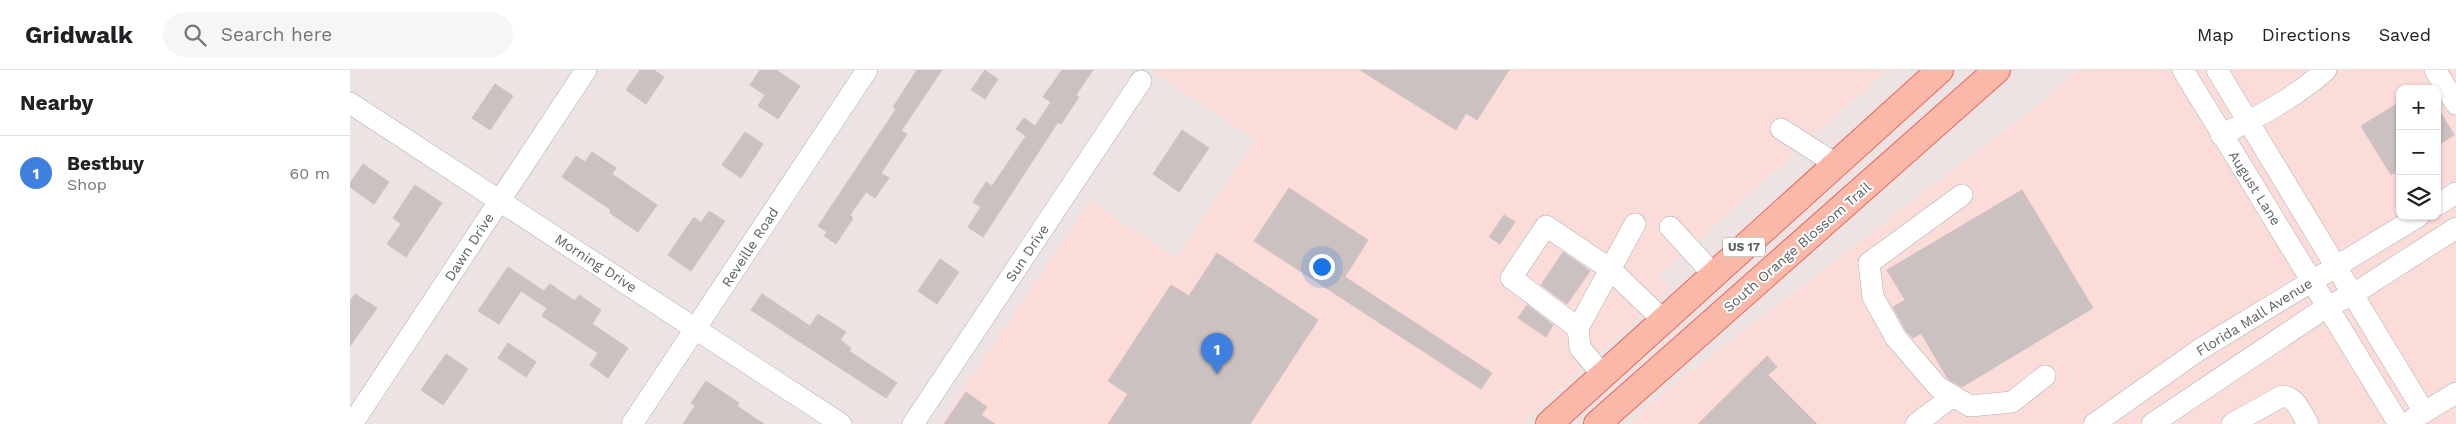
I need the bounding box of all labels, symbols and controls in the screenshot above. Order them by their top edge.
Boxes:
search box [163,12,513,57]
text: Gridwalk [25,21,133,49]
icon: search [181,21,209,49]
text: Search here [221,23,332,46]
text: Map [2197,24,2234,45]
text: Directions [2262,24,2351,45]
text: Saved [2379,24,2431,45]
map controls [2396,85,2441,220]
button: + [2396,85,2441,130]
text: Nearby [20,90,93,115]
button: − [2396,130,2441,175]
street label: August Lane [2226,148,2284,228]
text: Bestbuy [67,152,144,175]
text: 1 [33,164,39,183]
text: 60 m [290,164,330,183]
text: Shop [67,175,107,194]
button: layers [2396,175,2441,220]
street label: South Orange Blossom Trail [1720,178,1874,315]
street label: Reveille Road [718,204,782,290]
street label: Dawn Drive [441,210,497,284]
street label: Sun Drive [1002,221,1052,285]
street label: Morning Drive [552,231,640,295]
road number: US 17 [1723,238,1765,256]
your location [1309,254,1335,280]
street label: Florida Mall Avenue [2193,275,2315,359]
pin: 1 [1201,333,1233,374]

